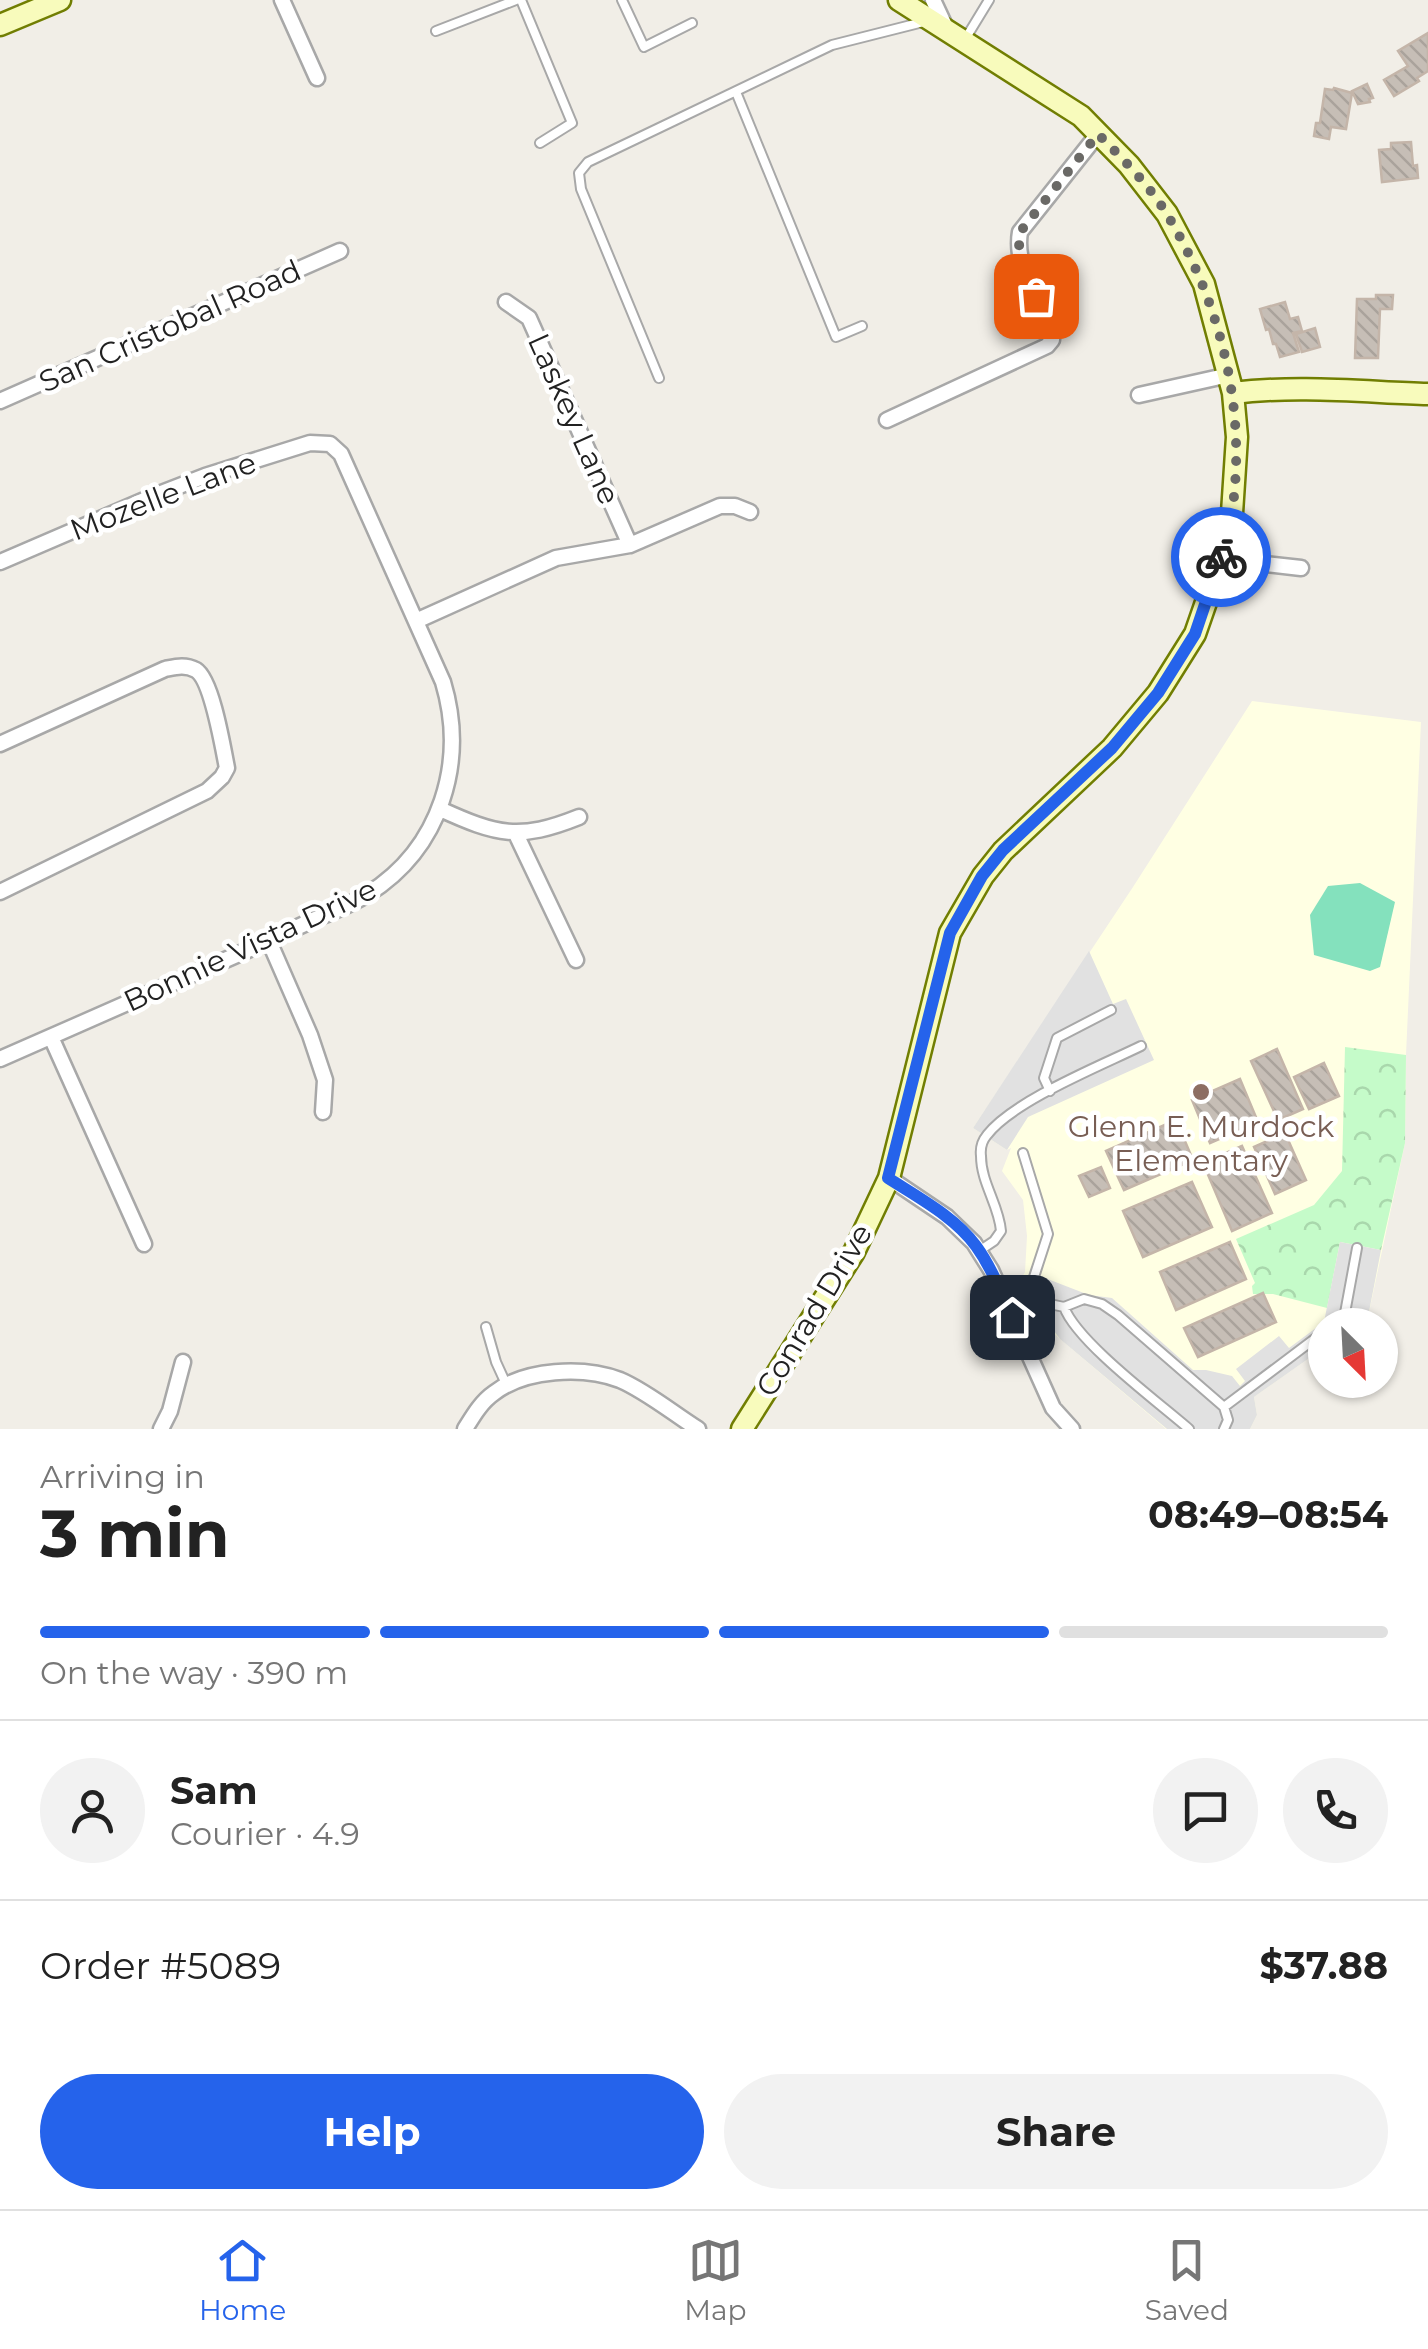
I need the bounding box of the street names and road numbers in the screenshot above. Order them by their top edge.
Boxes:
street label: San Cristobal Road [33,252,307,400]
street label: Laskey Lane [520,328,628,510]
street label: Mozelle Lane [65,444,261,548]
street label: Bonnie Vista Drive [118,870,382,1020]
street label: Conrad Drive [748,1217,880,1403]

